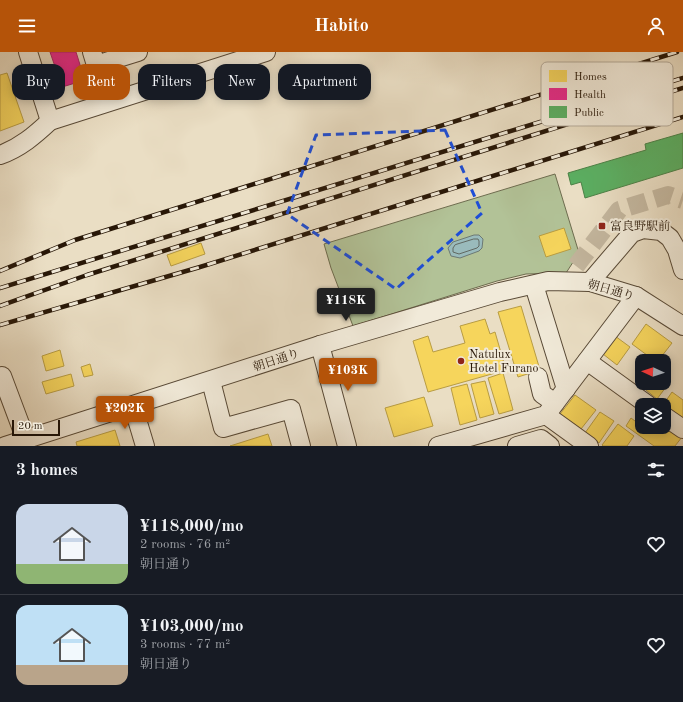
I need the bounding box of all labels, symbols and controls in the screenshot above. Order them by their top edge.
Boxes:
icon: menu [16,15,38,37]
icon: person [645,15,667,37]
text: Habito [314,17,369,35]
legend [541,62,673,126]
chip: Buy [12,64,65,100]
chip: Rent [73,64,130,100]
chip: Filters [138,64,206,100]
chip: New [214,64,270,100]
chip: Apartment [278,64,371,100]
text: Homes [574,72,607,83]
text: Health [574,90,606,101]
text: Public [574,108,604,119]
place label: 富良野駅前 [610,219,670,233]
marker: 富良野駅前 [597,221,607,231]
street label: 朝日通り [586,277,636,303]
pin: ¥118K [318,288,374,322]
text: ¥118K [326,294,366,307]
street label: 朝日通り [251,346,301,374]
place label: Natulux Hotel Furano [469,349,539,375]
north arrow [635,354,671,390]
map controls [635,354,671,434]
marker: Natulux Hotel Furano [456,356,466,366]
pin: ¥103K [320,358,376,392]
text: ¥103K [328,364,368,377]
pin: ¥202K [97,396,153,430]
button: layers [635,398,671,434]
text: ¥202K [105,402,145,415]
scale bar [12,418,60,437]
text: 20 m [18,421,43,432]
icon: filters [645,459,667,481]
text: 3 homes [16,462,78,479]
text: ¥118,000/mo [140,518,244,535]
icon: home [48,520,96,568]
icon: heart [645,533,667,555]
text: 2 rooms · 76 m² [140,538,230,551]
text: 朝日通り [140,558,192,571]
text: ¥103,000/mo [140,618,244,635]
icon: home [48,621,96,669]
icon: heart [645,634,667,656]
text: 3 rooms · 77 m² [140,638,230,651]
text: 朝日通り [140,658,192,671]

